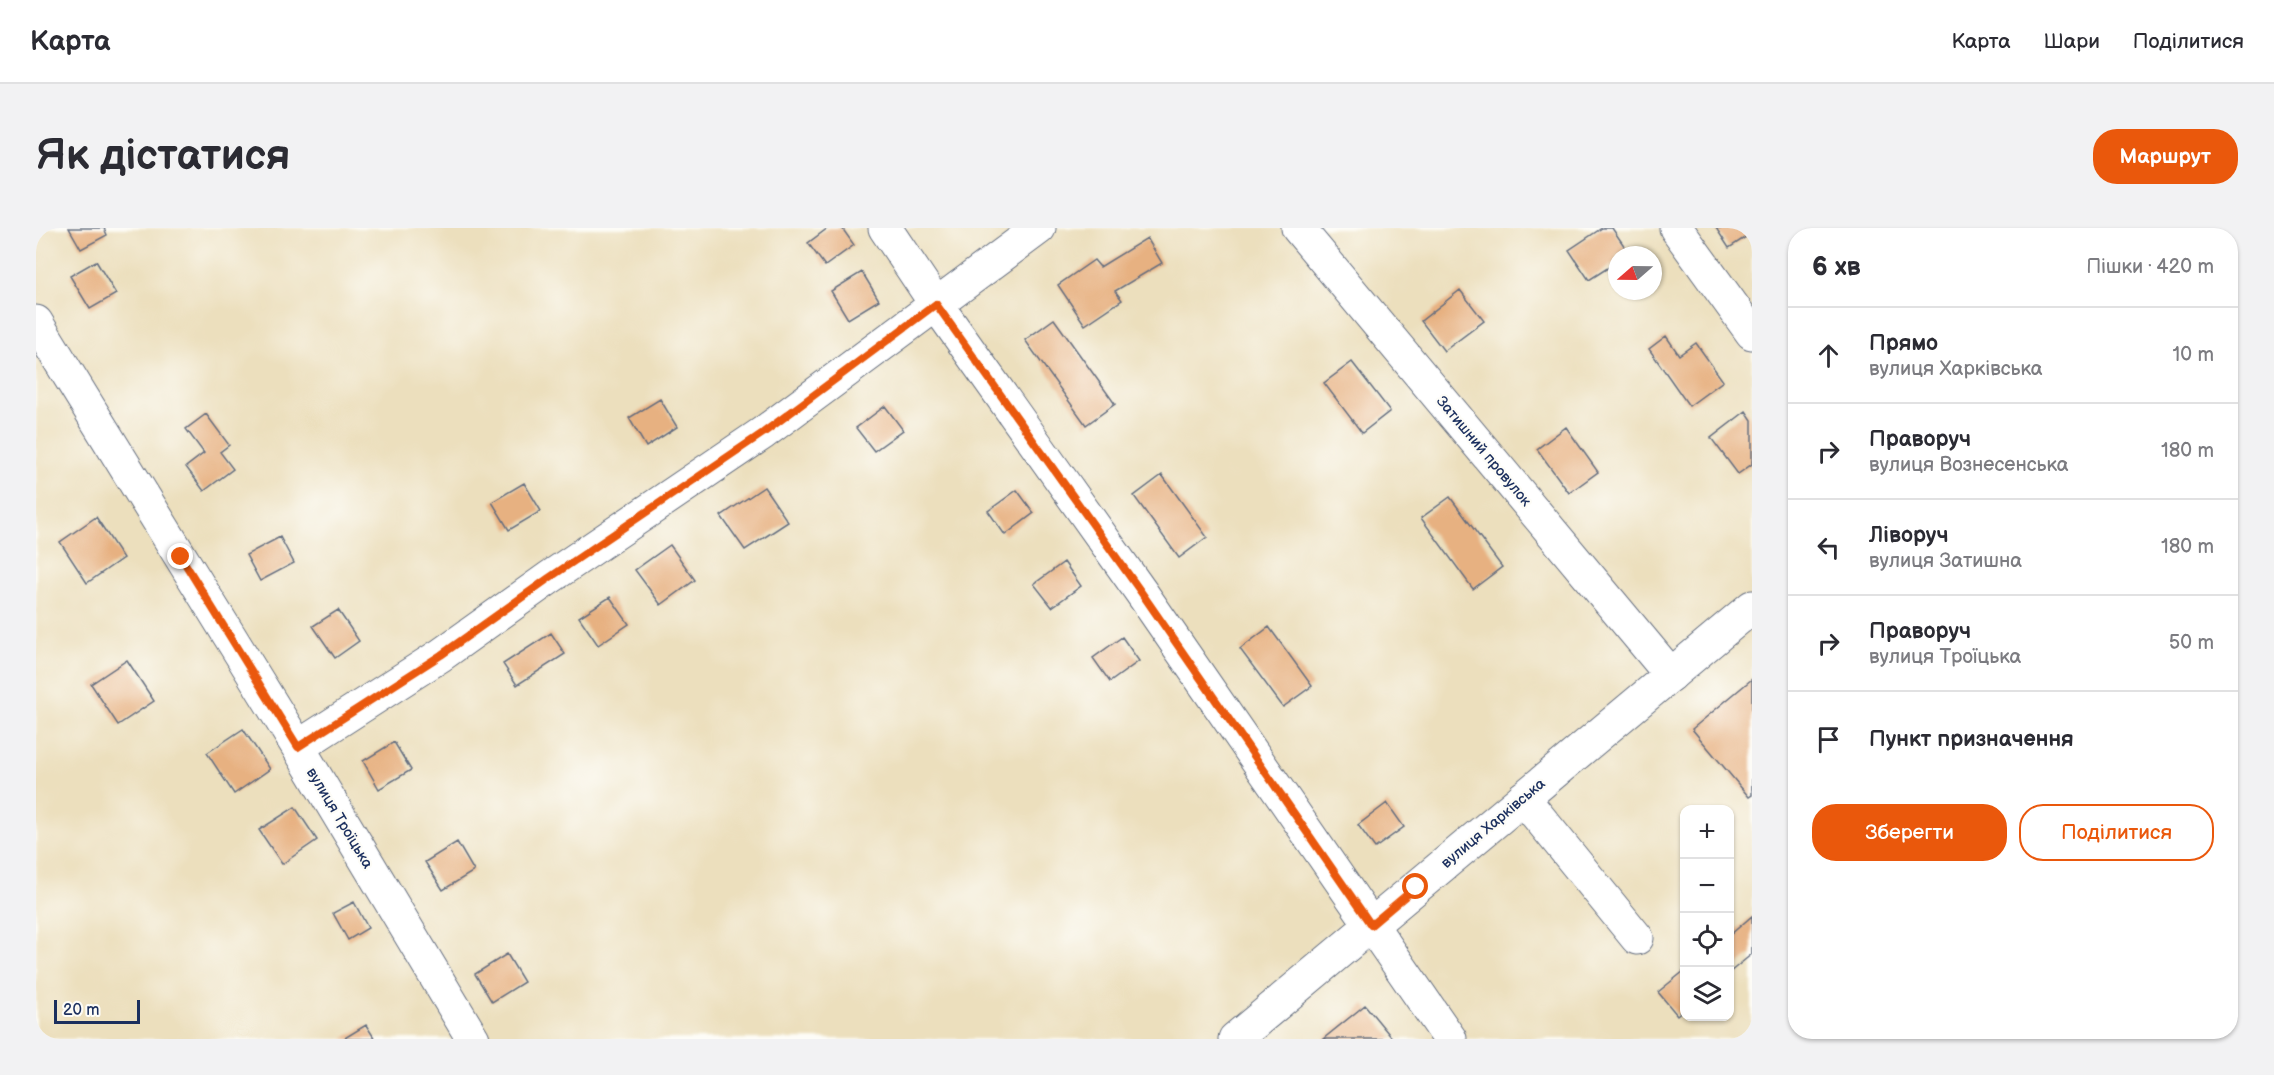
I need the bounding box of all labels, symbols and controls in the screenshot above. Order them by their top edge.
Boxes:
text: Карта [30,25,110,58]
text: Карта [1951,29,2011,54]
text: Шари [2044,29,2100,54]
text: Поділитися [2133,29,2244,54]
button: Маршрут [2093,129,2238,184]
text: Як дістатися [36,131,290,182]
north arrow [1608,246,1662,300]
text: 6 хв [1812,252,1861,283]
text: Пішки · 420 m [2086,255,2214,279]
text: Прямо [1869,330,1938,357]
icon: ahead [1812,339,1845,372]
text: 10 m [2173,343,2214,367]
text: вулиця Харківська [1869,357,2043,381]
street label: Затишний провулок [1432,392,1535,510]
text: Праворуч [1869,426,1971,453]
icon: right [1812,435,1845,468]
text: 180 m [2161,439,2214,463]
text: вулиця Вознесенська [1869,453,2069,477]
text: Ліворуч [1869,522,1949,549]
icon: left [1812,531,1845,564]
text: 180 m [2161,535,2214,559]
route end [167,543,193,569]
text: вулиця Затишна [1869,549,2022,573]
text: Праворуч [1869,618,1971,645]
icon: right [1812,627,1845,660]
text: 50 m [2169,631,2214,655]
text: вулиця Троїцька [1869,645,2021,669]
icon: arrive [1812,723,1845,756]
text: Пункт призначення [1869,726,2074,753]
street label: вулиця Троїцька [302,764,377,872]
street label: вулиця Харківська [1437,774,1549,872]
button: Зберегти [1812,804,2007,861]
button: Поділитися [2019,804,2214,861]
map controls [1680,805,1734,1021]
button: + [1680,805,1734,859]
button: − [1680,859,1734,913]
route start [1402,873,1428,899]
button: locate [1680,913,1734,967]
button: layers [1680,967,1734,1021]
scale bar [54,997,140,1024]
text: 20 m [63,1001,99,1020]

